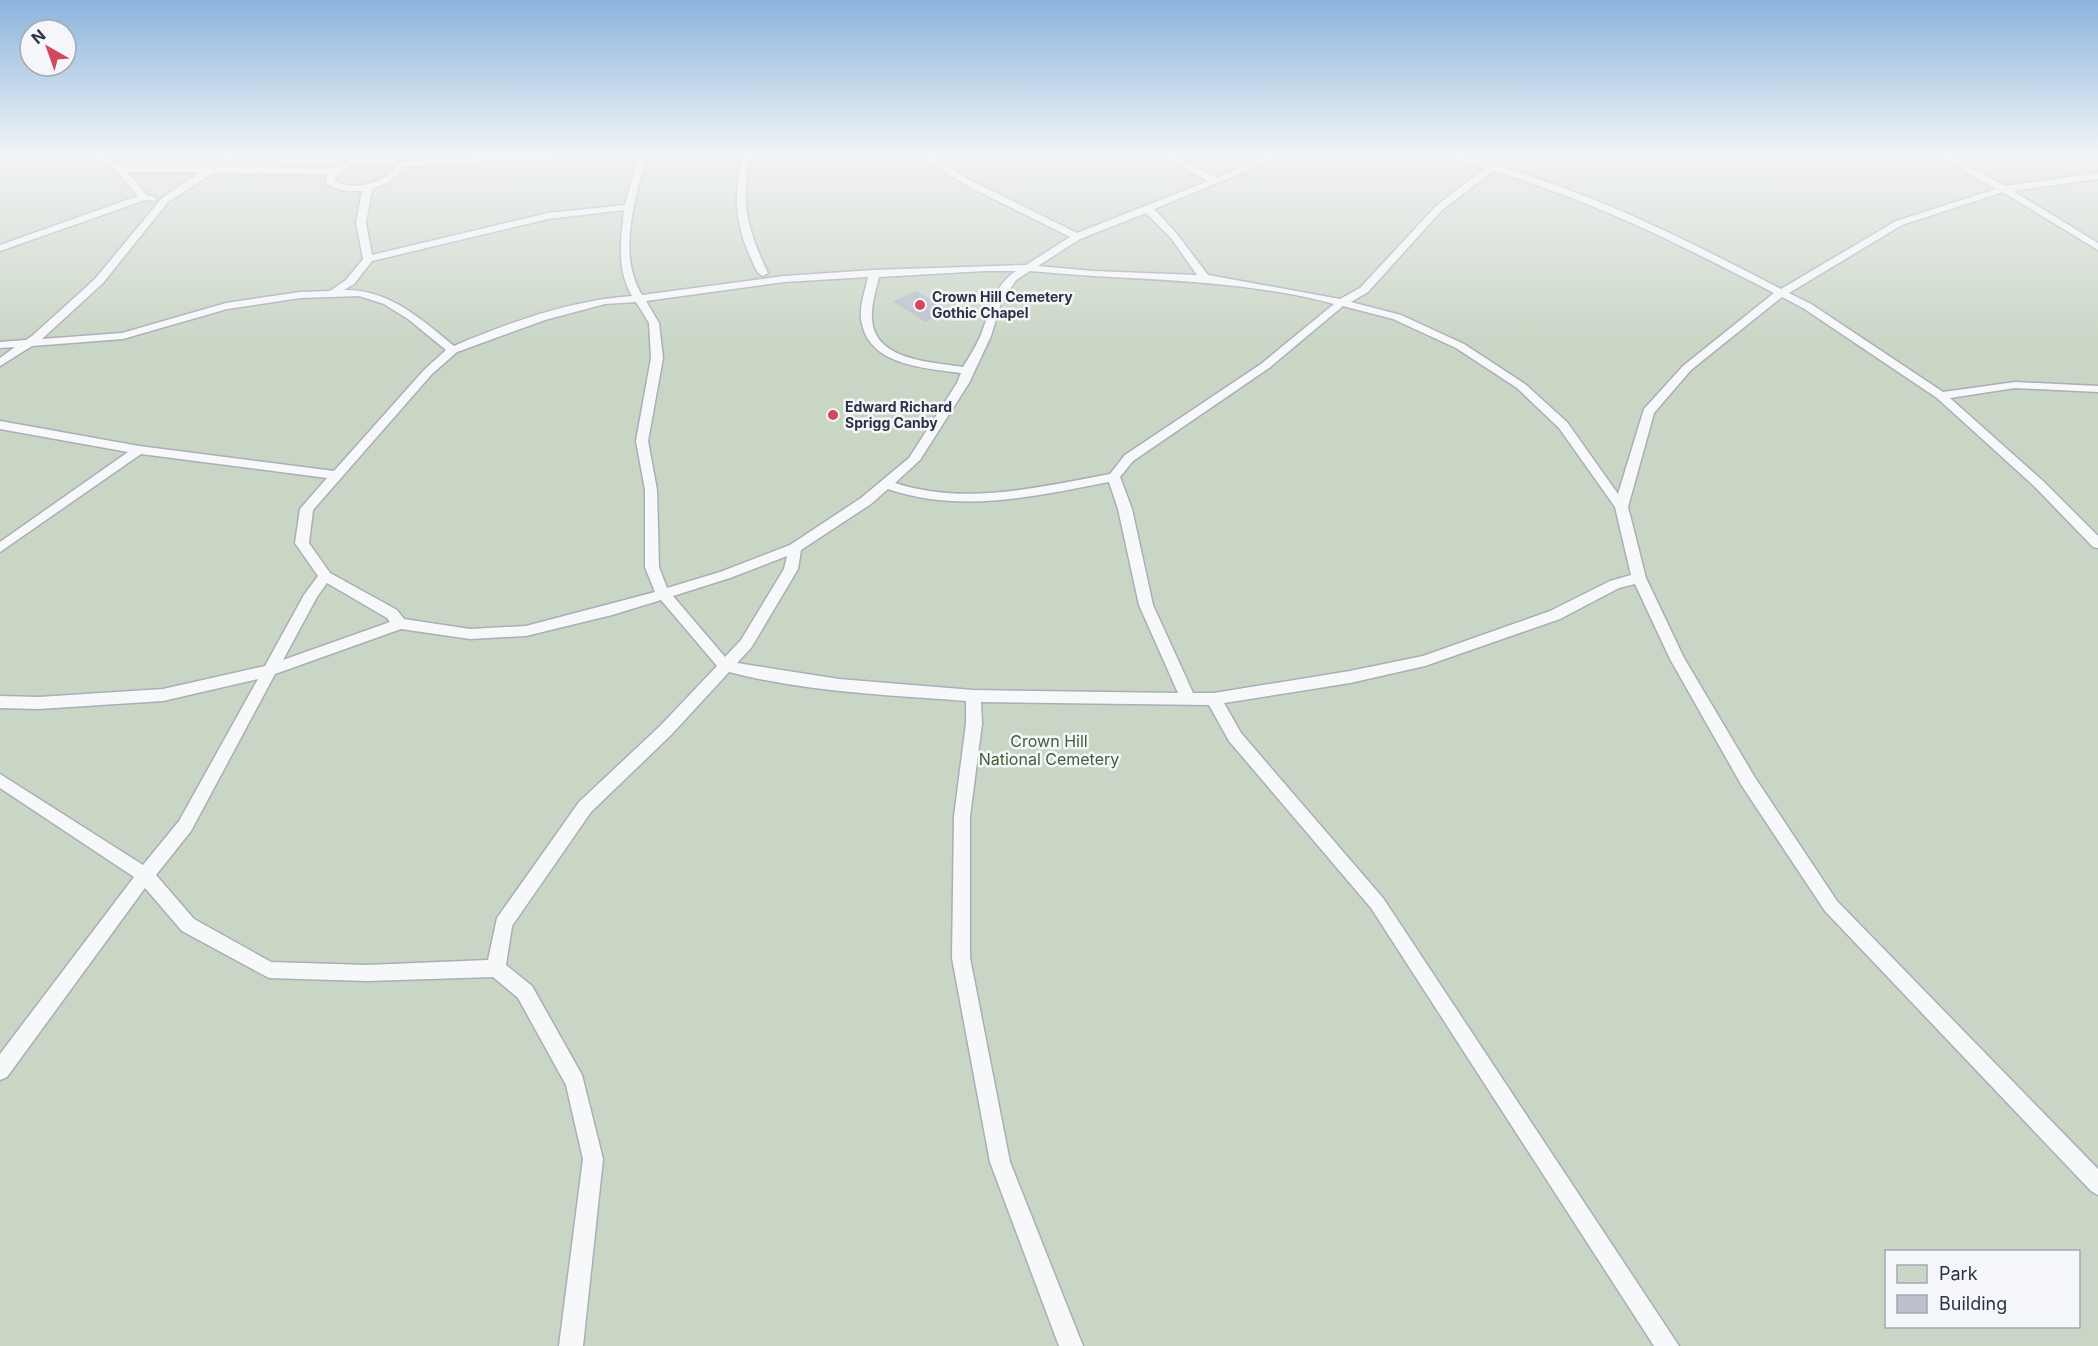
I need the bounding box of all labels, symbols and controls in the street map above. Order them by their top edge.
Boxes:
north arrow [18,18,78,78]
text: N [27,25,49,48]
place label: Crown Hill Cemetery Gothic Chapel [932,288,1073,321]
marker: Crown Hill Cemetery Gothic Chapel [913,298,927,312]
place label: Edward Richard Sprigg Canby [845,398,952,431]
marker: Edward Richard Sprigg Canby [826,408,840,422]
park label: Crown Hill National Cemetery [979,731,1119,769]
legend [1885,1250,2080,1328]
text: Park [1939,1263,1978,1284]
text: Building [1939,1293,2007,1314]

